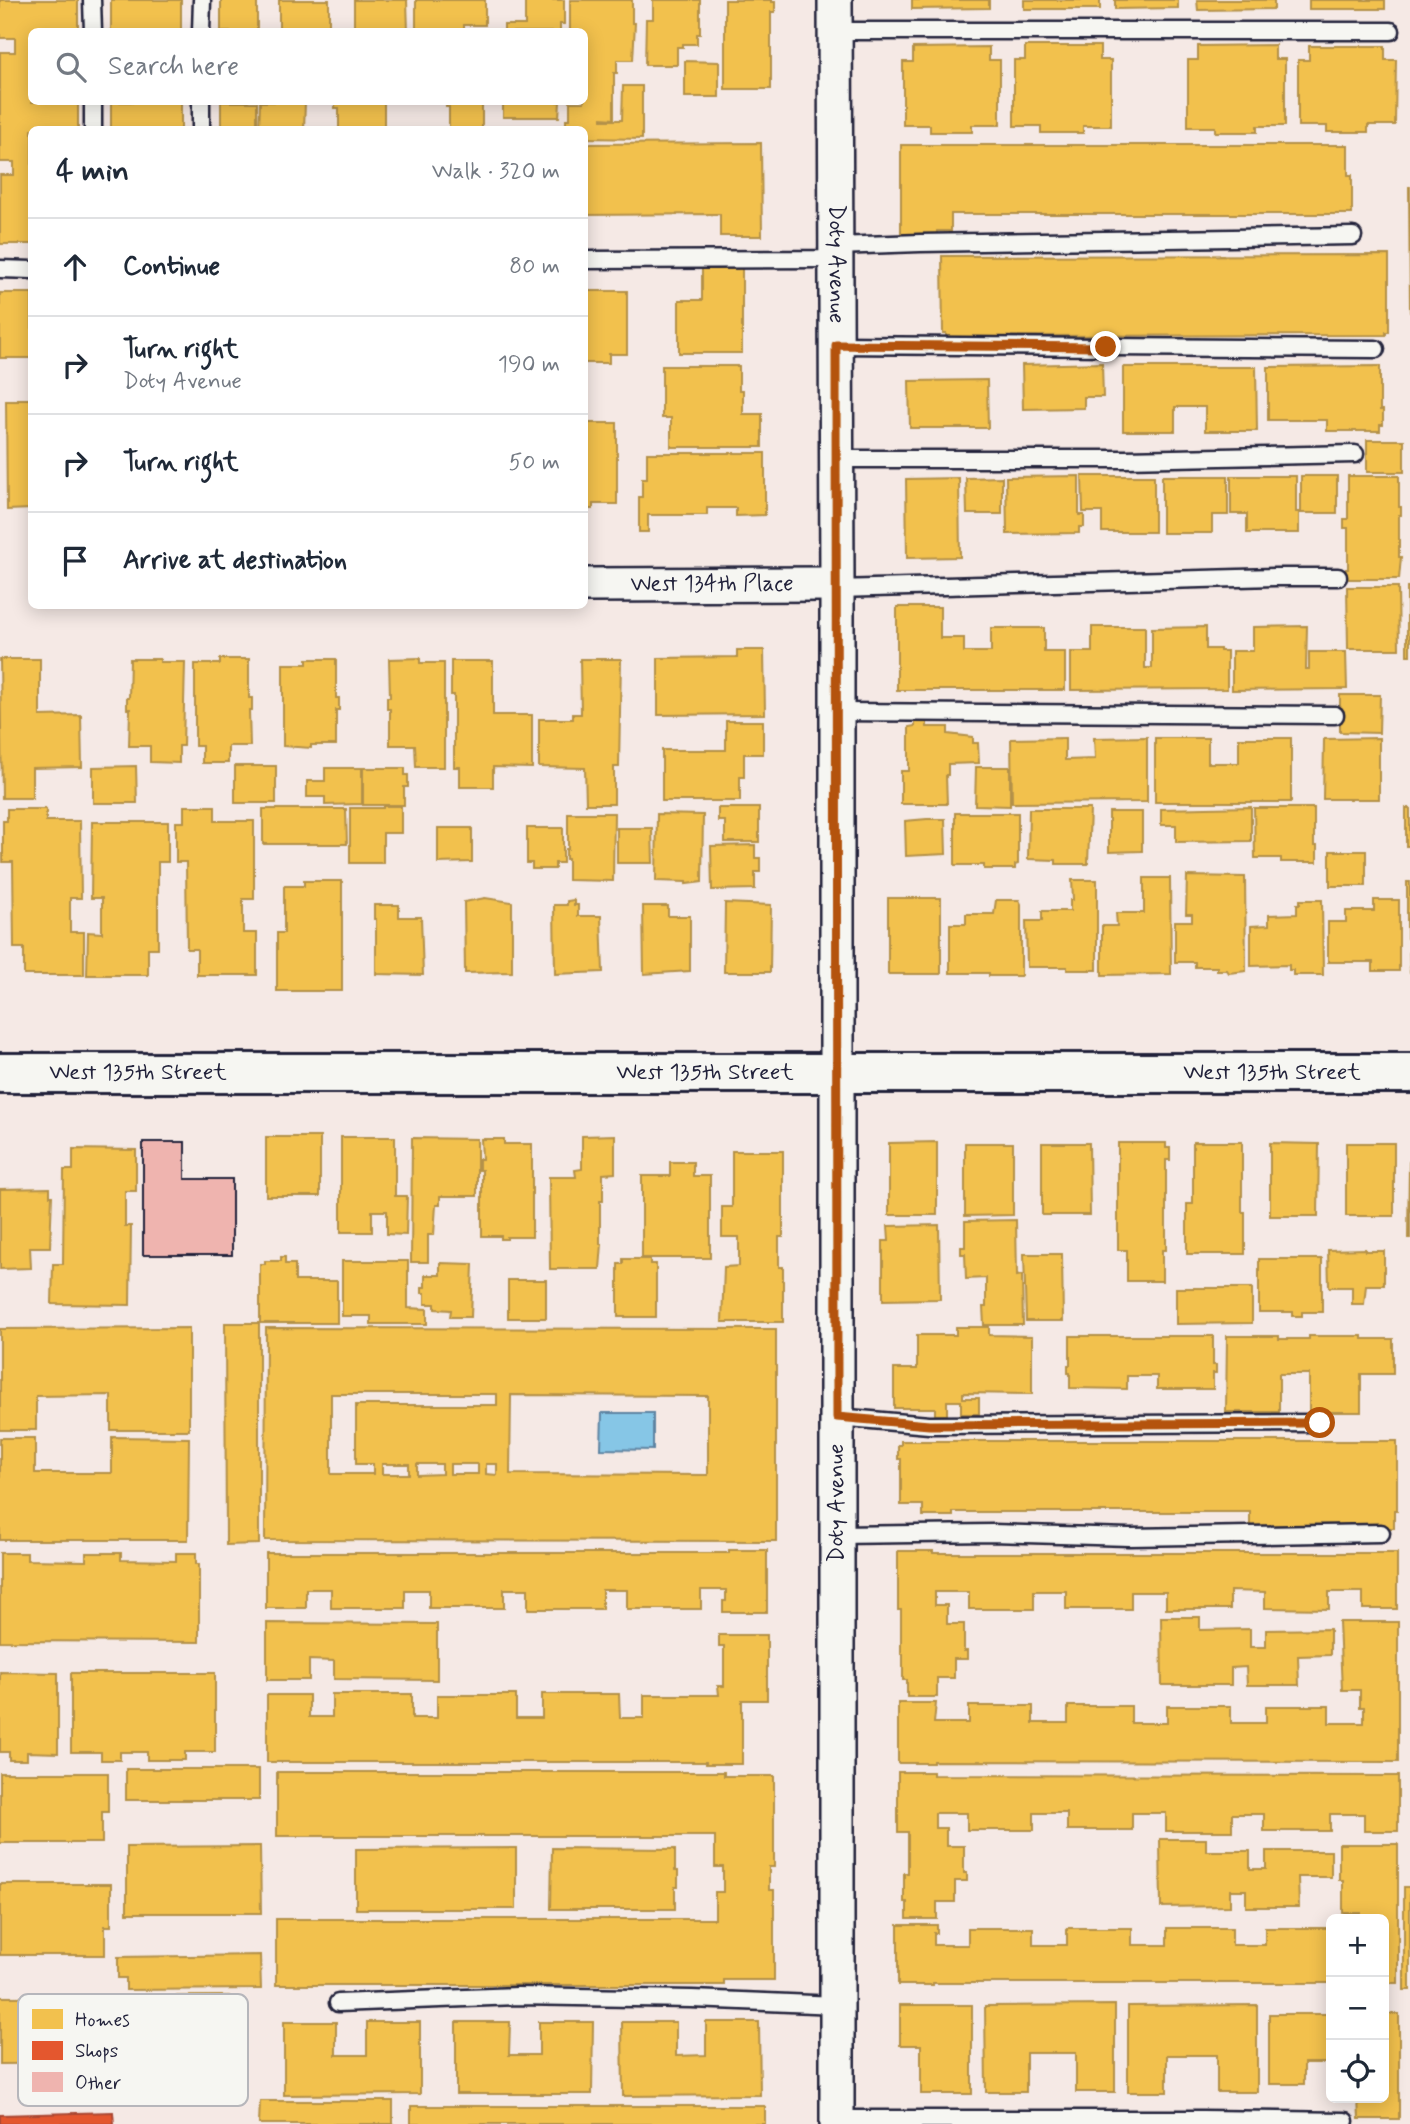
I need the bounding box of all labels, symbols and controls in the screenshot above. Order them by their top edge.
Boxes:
search box [28,28,588,105]
icon: search [52,48,90,86]
text: Search here [108,50,239,84]
text: 4 min [56,152,129,191]
text: Walk · 320 m [432,157,560,187]
street label: Doty Avenue [821,205,851,323]
icon: ahead [56,248,94,286]
text: Continue [123,250,220,284]
text: 80 m [509,252,560,282]
route end [1090,331,1121,362]
text: Turn right [123,333,239,367]
icon: right [56,346,94,384]
text: 190 m [498,350,560,380]
text: Doty Avenue [123,367,242,397]
icon: right [56,444,94,482]
text: Turn right [123,446,239,480]
text: 50 m [509,448,560,478]
icon: arrive [56,542,94,580]
text: Arrive at destination [123,544,347,578]
street label: West 134th Place [630,569,794,600]
street label: West 135th Street [49,1058,227,1088]
street label: West 135th Street [616,1058,794,1088]
street label: West 135th Street [1183,1058,1361,1088]
route start [1304,1407,1335,1438]
street label: Doty Avenue [822,1444,852,1562]
map controls [1326,1914,1389,2103]
button: + [1326,1914,1389,1977]
button: − [1326,1977,1389,2040]
legend [18,1994,248,2106]
text: Homes [75,2008,130,2033]
text: Shops [75,2039,118,2064]
button: locate [1326,2040,1389,2103]
text: Other [75,2071,121,2096]

